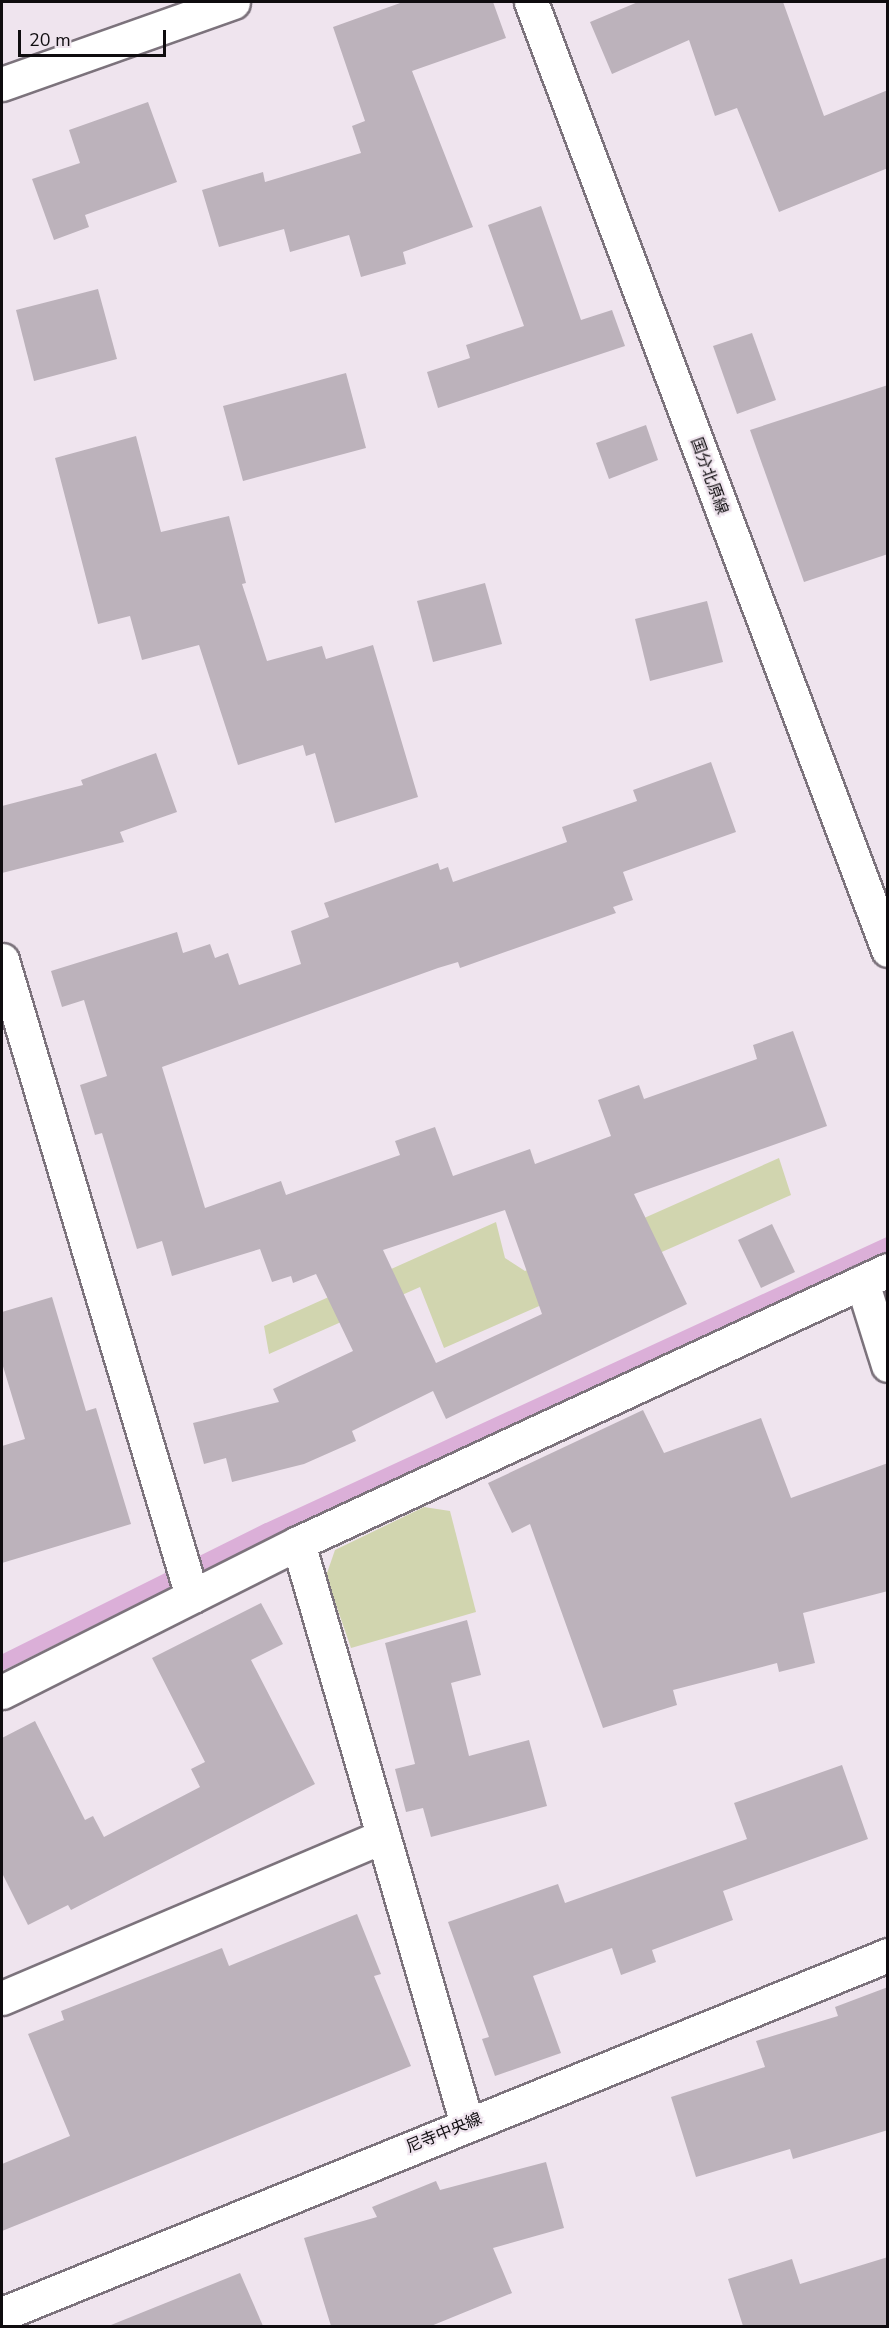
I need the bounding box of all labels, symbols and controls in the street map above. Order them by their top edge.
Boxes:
scale bar [21,18,170,56]
text: 20 m [29,28,71,52]
street label: 国分北原線 [686,435,732,517]
street label: 尼寺中央線 [403,2109,485,2157]

